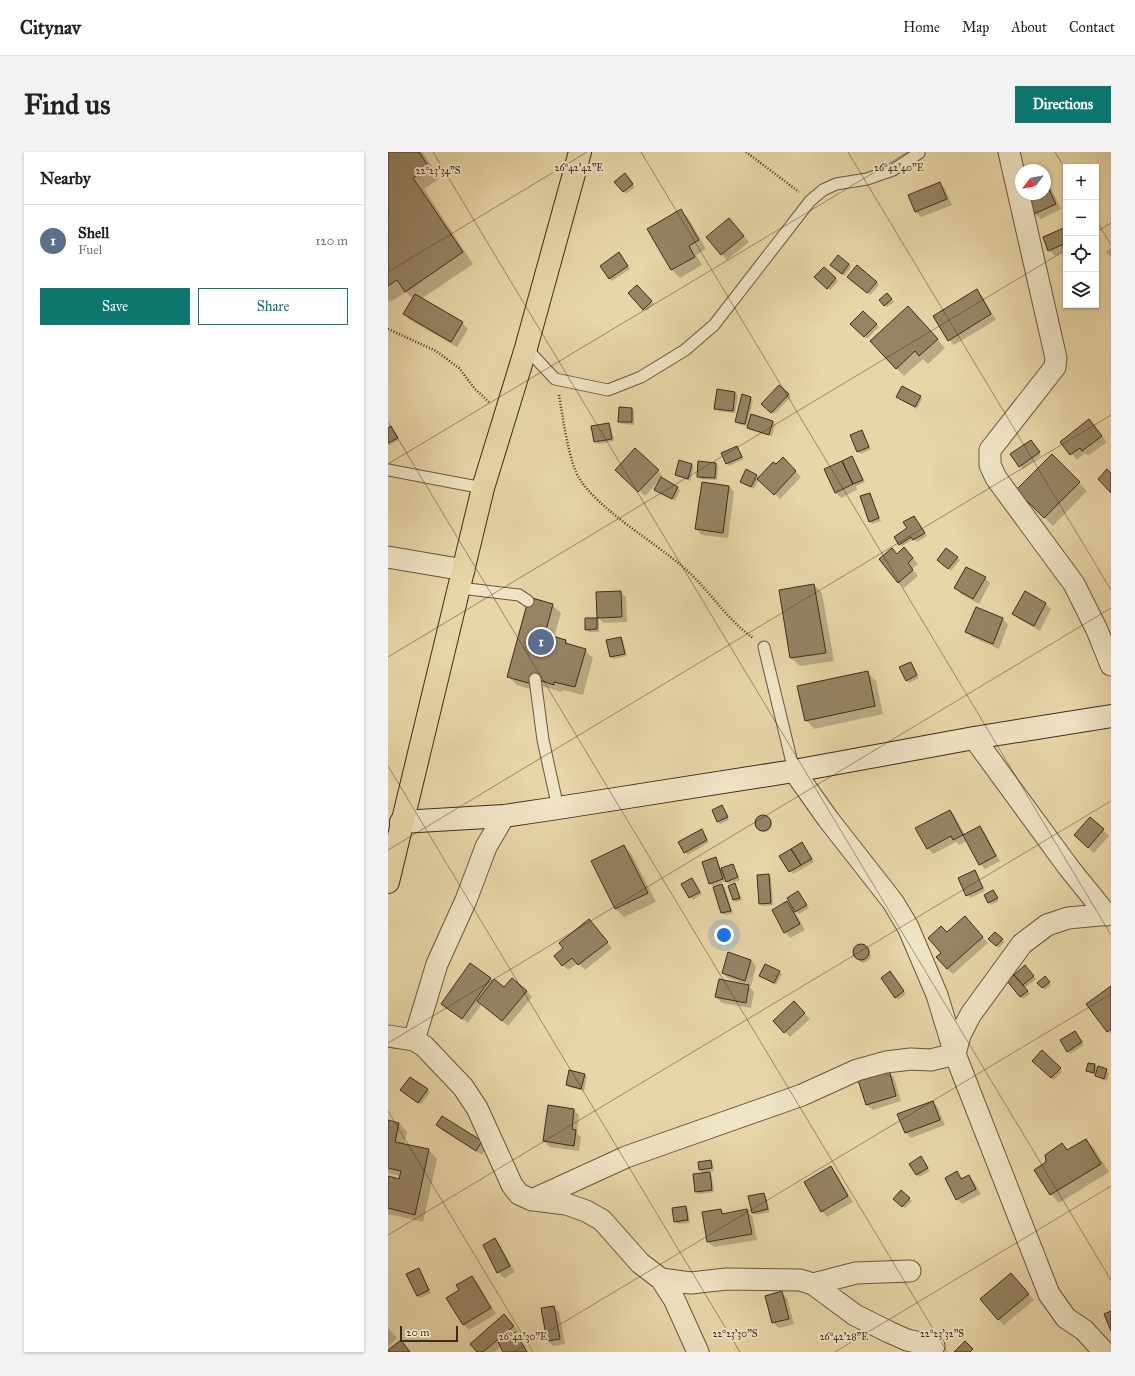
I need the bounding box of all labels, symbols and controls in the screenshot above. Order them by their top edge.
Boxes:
text: Citynav [20,16,81,39]
text: Home [903,19,940,36]
text: Map [962,19,989,36]
text: About [1011,19,1047,36]
text: Contact [1069,19,1115,36]
button: Directions [1015,86,1111,123]
text: Find us [24,87,110,122]
text: 26°42'42"E [555,162,604,174]
text: 26°42'40"E [874,162,924,174]
north arrow [1015,164,1051,200]
map controls [1063,164,1099,308]
button: + [1063,164,1099,200]
text: 22°23'34"S [416,165,461,177]
text: Nearby [40,168,91,189]
button: − [1063,200,1099,236]
text: Shell [78,224,109,242]
text: 1 [50,233,56,249]
text: 120 m [315,233,348,249]
button: locate [1063,236,1099,272]
text: Fuel [78,242,102,258]
button: layers [1063,272,1099,308]
button: Save [40,288,190,325]
button: Share [198,288,348,325]
pin: 1 [528,627,554,657]
your location [714,925,734,945]
scale bar [400,1324,458,1343]
text: 20 m [406,1326,429,1339]
text: 22°23'30"S [712,1328,758,1340]
text: 22°23'32"S [920,1328,964,1340]
text: 26°42'30"E [499,1331,547,1343]
text: 26°42'28"E [820,1331,868,1343]

